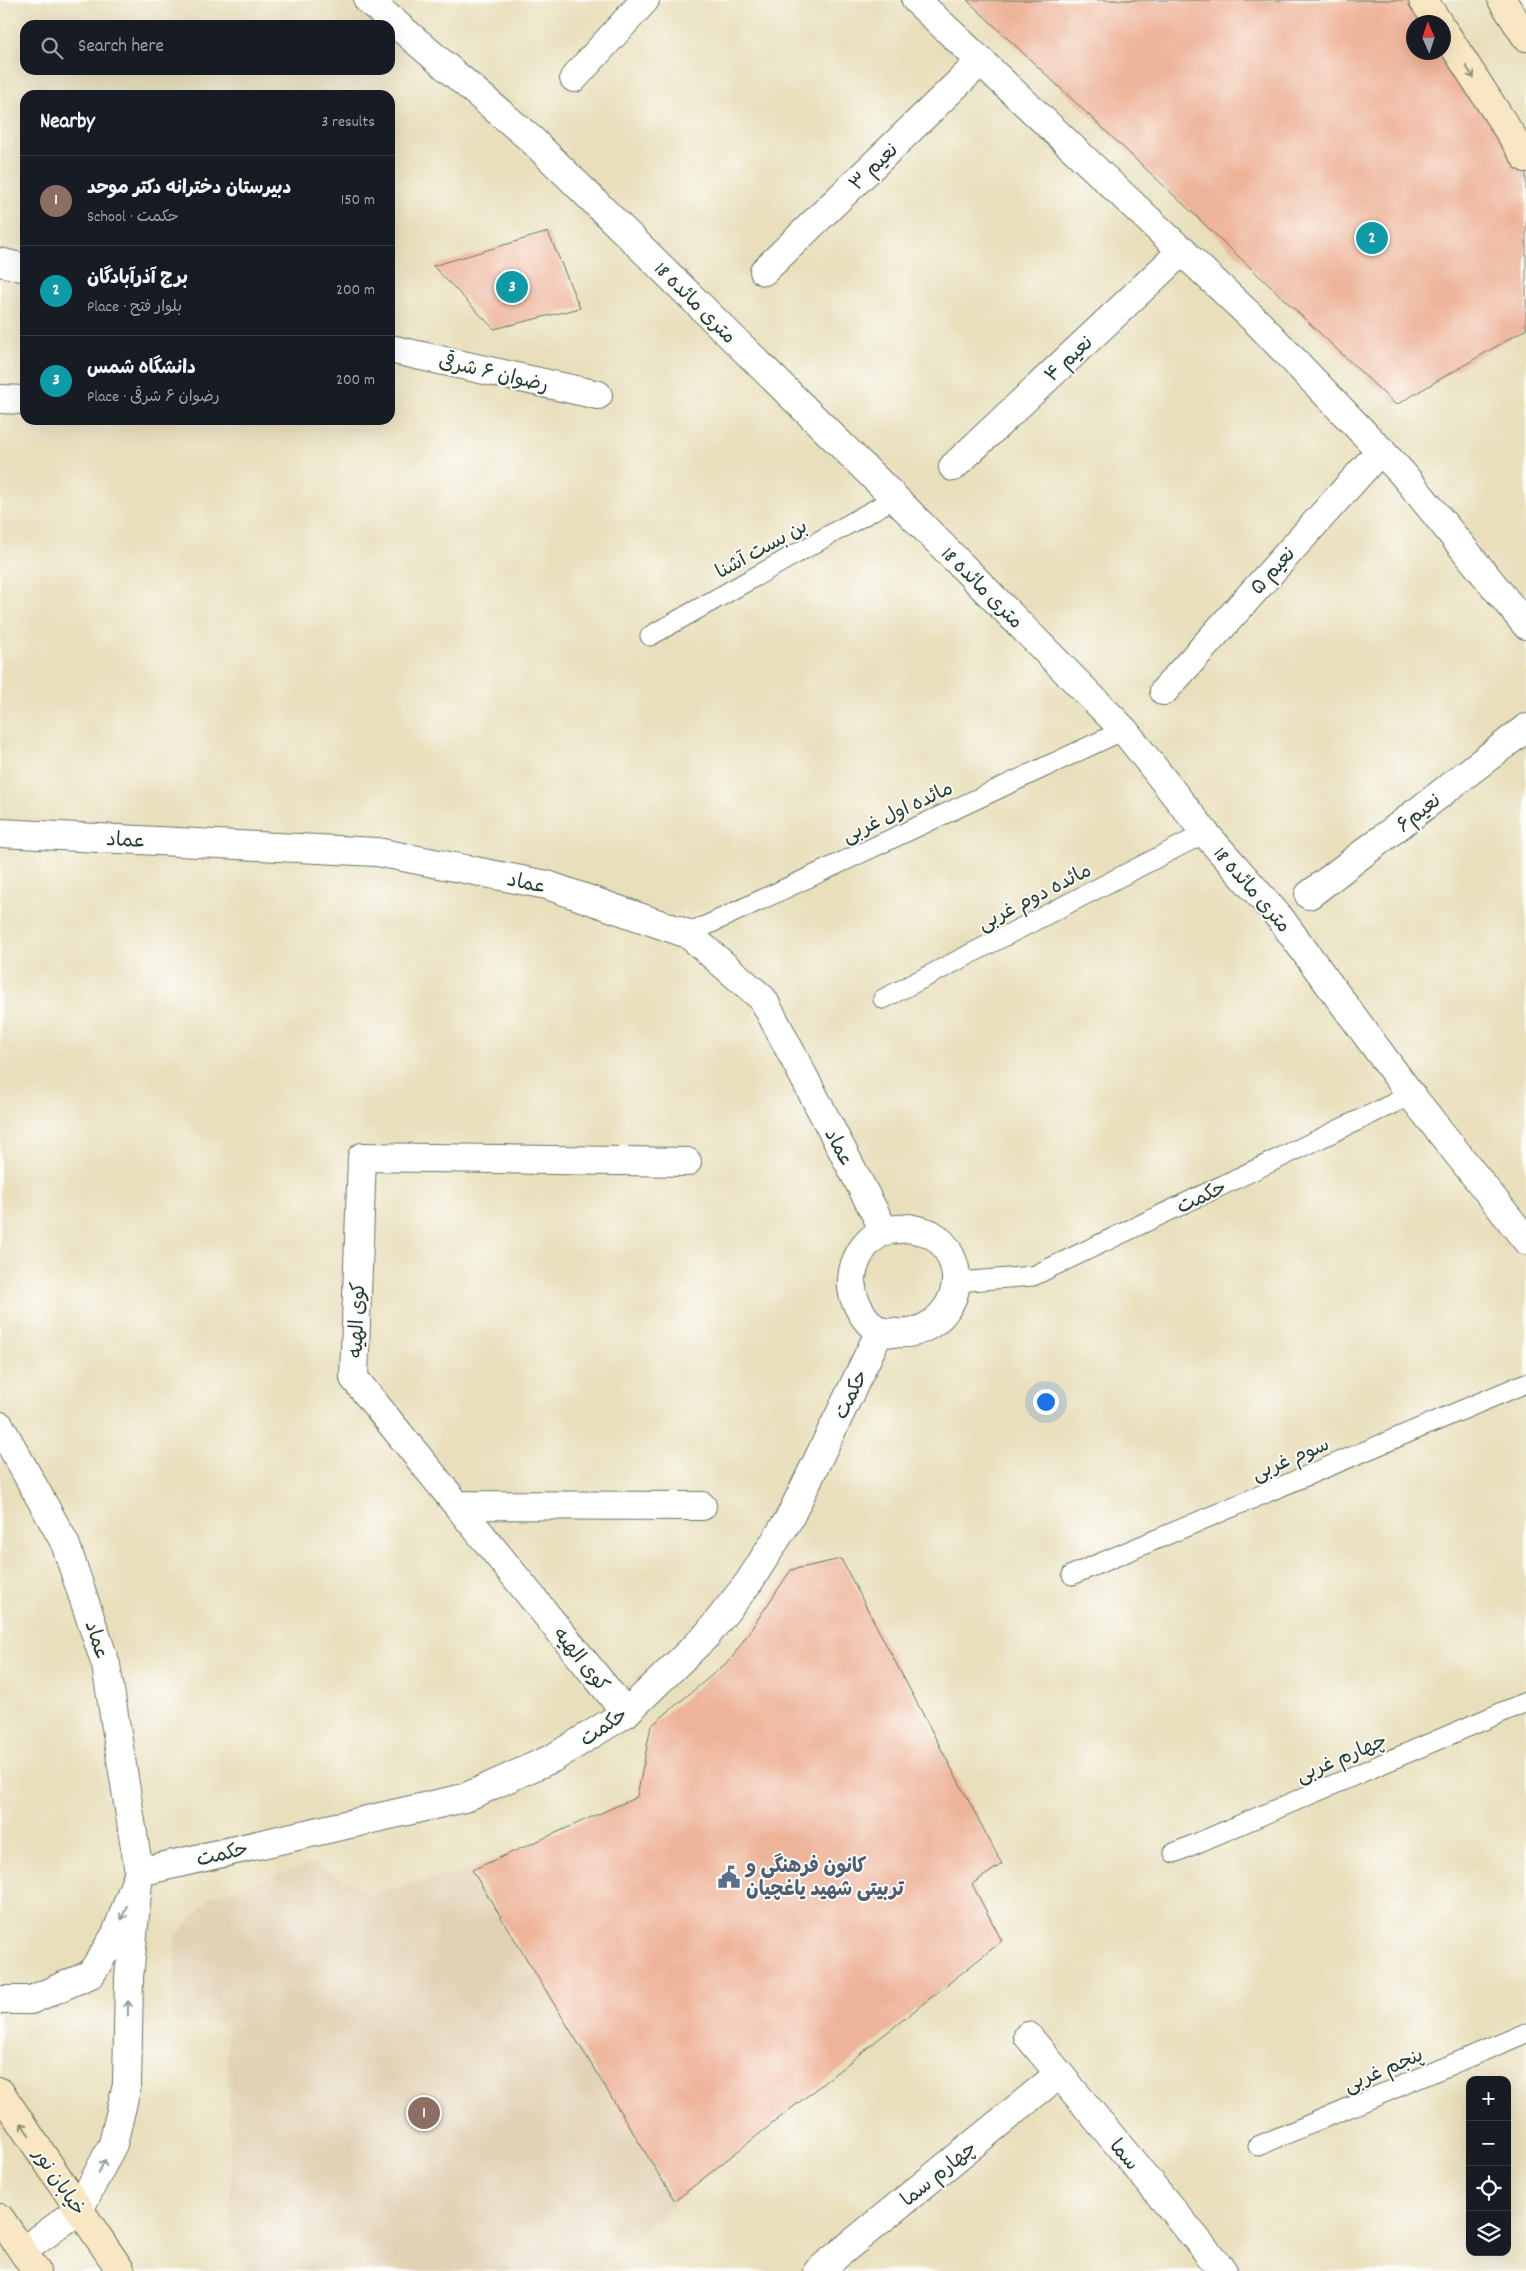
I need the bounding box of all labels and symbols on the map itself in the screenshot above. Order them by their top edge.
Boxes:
north arrow [1406,15,1451,60]
one-way arrow [1465,65,1475,79]
street label: نعیم ۳ [844,138,906,199]
pin: 2 [1356,219,1388,257]
street label: 18 متری مائده [646,257,741,352]
pin: 3 [496,268,528,306]
street label: نعیم ۴ [1040,330,1101,390]
street label: رضوان ۶ شرقی [436,347,552,401]
street label: بن بست آشنا [711,514,814,587]
street label: 18 متری مائده [933,542,1028,637]
street label: نعیم ۵ [1245,542,1303,602]
street label: مائده اول غربی [838,776,958,852]
street label: نعیم۶ [1392,788,1448,841]
street label: عماد [105,827,146,857]
street label: 18 متری مائده [1205,842,1296,940]
street label: مائده دوم غربی [974,858,1097,939]
street label: عماد [504,867,549,903]
street label: عماد [816,1124,859,1172]
street label: حکمت [1173,1175,1232,1222]
street label: کوی الهیه [344,1282,374,1359]
street label: حکمت [829,1366,877,1425]
your location [1033,1389,1059,1415]
street label: سوم غربی [1248,1432,1334,1490]
street label: عماد [76,1618,115,1664]
street label: کوی الهیه [545,1623,614,1699]
street label: حکمت [575,1702,634,1755]
street label: چهارم غربی [1292,1728,1392,1792]
street label: حکمت [194,1836,251,1875]
place label: کانون فرهنگی و تربیتی شهید یاغچیان [744,1853,905,1905]
public building icon: کانون فرهنگی و تربیتی شهید یاغچیان [716,1864,742,1890]
one-way arrow [119,1905,128,1920]
one-way arrow [123,2000,133,2016]
street label: پنجم غربی [1340,2042,1428,2101]
pin: 1 [408,2094,440,2132]
one-way arrow [20,2122,30,2136]
street label: سما [1101,2134,1144,2178]
street label: چهارم سما [896,2136,984,2215]
street label: خیابان نور [24,2142,91,2223]
one-way arrow [97,2159,107,2174]

